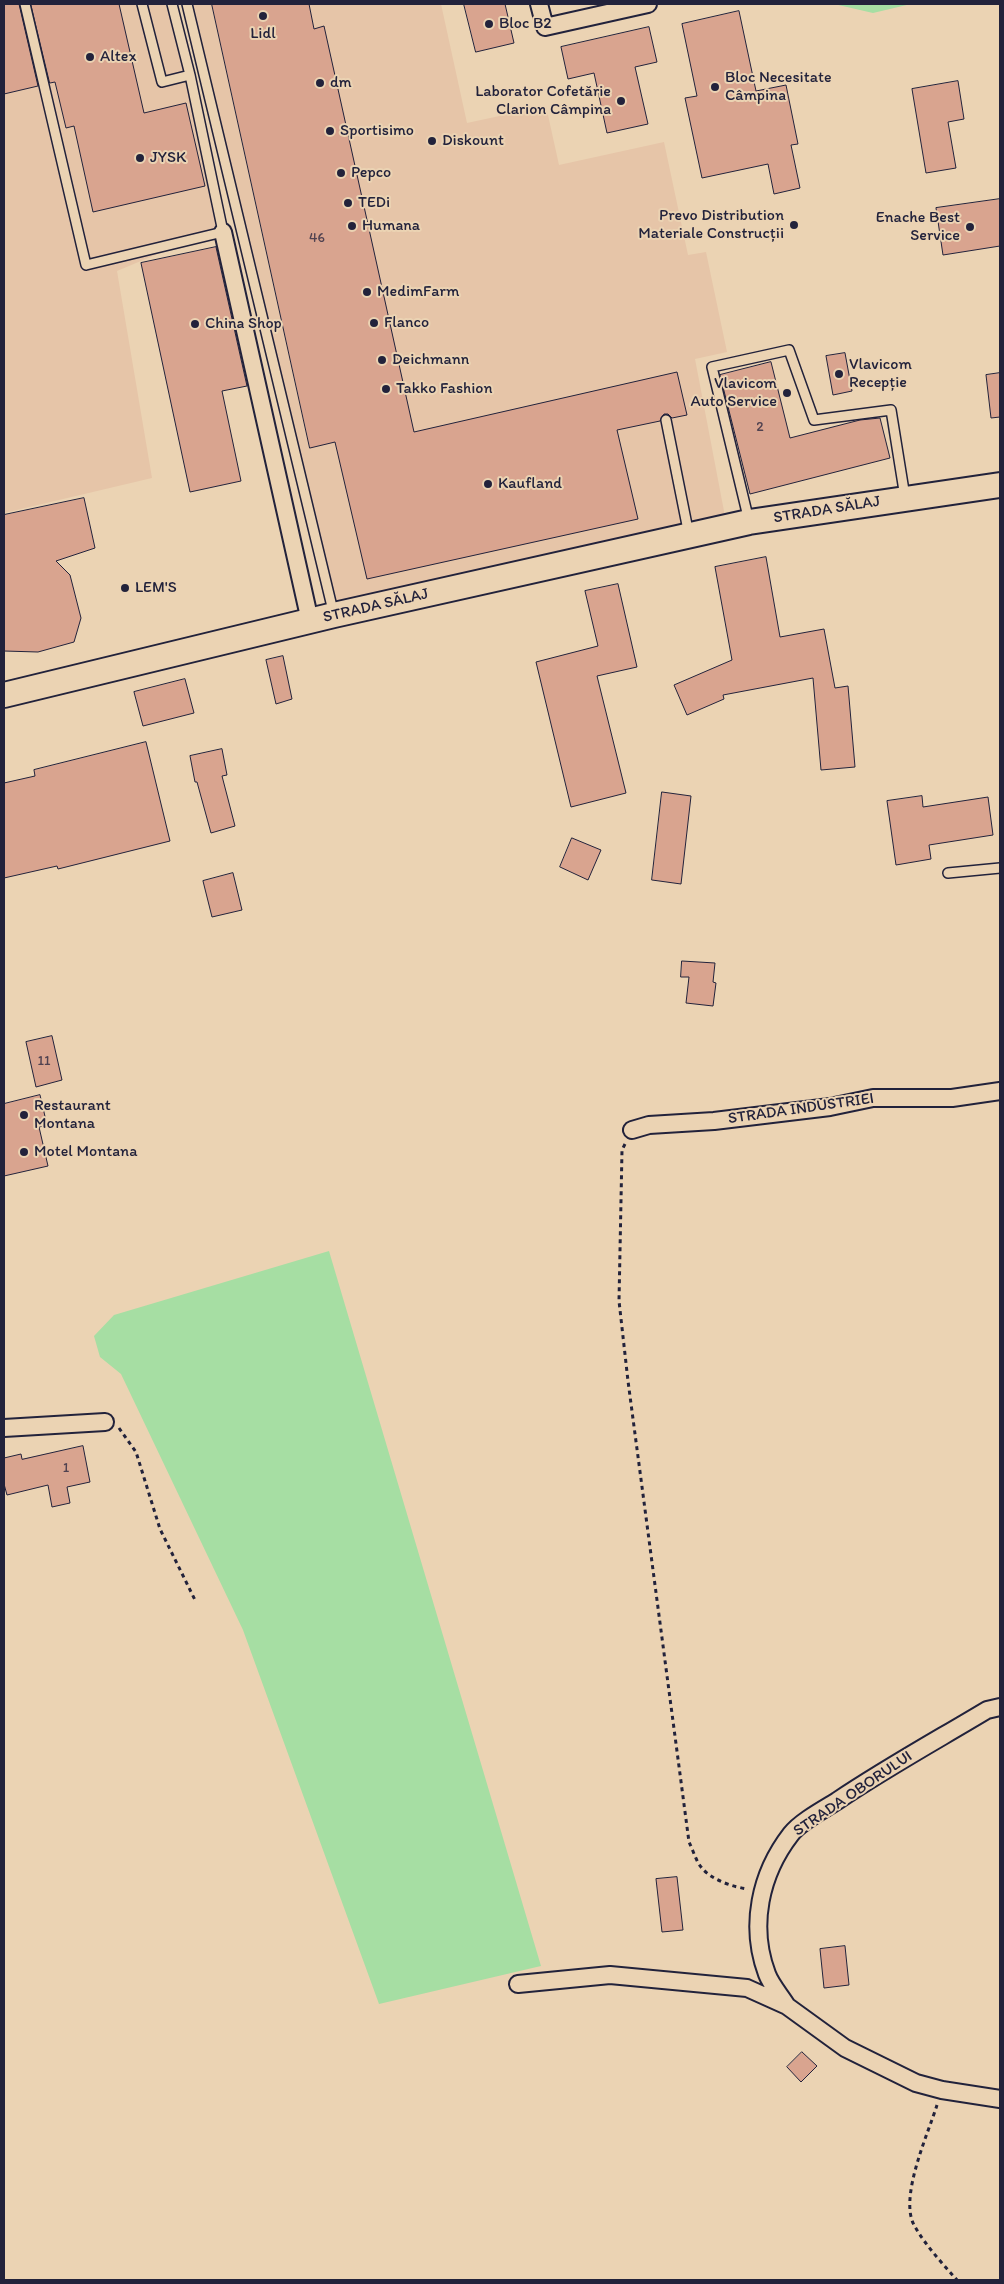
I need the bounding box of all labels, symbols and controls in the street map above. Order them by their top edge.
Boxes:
marker: Lidl [257,10,269,22]
place label: Bloc B2 [499,14,552,34]
marker: Bloc B2 [483,18,495,30]
place label: Lidl [250,24,276,44]
place label: Altex [100,47,136,67]
marker: Altex [84,51,96,63]
place label: Bloc Necesitate Câmpina [725,68,832,106]
place label: dm [330,73,352,93]
marker: dm [314,77,326,89]
marker: Bloc Necesitate Câmpina [709,81,721,93]
place label: Laborator Cofetărie Clarion Câmpina [475,82,611,120]
marker: Laborator Cofetărie Clarion Câmpina [615,95,627,107]
place label: Sportisimo [340,121,414,141]
marker: Sportisimo [324,125,336,137]
place label: Diskount [442,131,504,151]
marker: Diskount [426,135,438,147]
place label: JYSK [150,148,186,168]
marker: JYSK [134,152,146,164]
place label: Pepco [351,163,391,183]
marker: Pepco [335,167,347,179]
place label: TEDi [358,193,390,213]
marker: TEDi [342,197,354,209]
place label: Prevo Distribution Materiale Construcții [638,206,784,244]
place label: Enache Best Service [876,208,960,246]
place label: Humana [362,216,420,236]
marker: Prevo Distribution Materiale Construcții [788,219,800,231]
marker: Humana [346,220,358,232]
marker: Enache Best Service [964,221,976,233]
house number: 46 [309,230,325,246]
place label: MedimFarm [377,282,459,302]
marker: MedimFarm [361,286,373,298]
place label: Flanco [384,313,429,333]
place label: China Shop [205,314,282,334]
marker: Flanco [368,317,380,329]
marker: China Shop [189,318,201,330]
place label: Deichmann [392,350,469,370]
marker: Deichmann [376,354,388,366]
place label: Vlavicom Recepție [849,355,912,393]
marker: Vlavicom Recepție [833,368,845,380]
place label: Vlavicom Auto Service [691,374,777,412]
place label: Takko Fashion [396,379,492,399]
marker: Takko Fashion [380,383,392,395]
marker: Vlavicom Auto Service [781,387,793,399]
house number: 2 [756,419,764,435]
place label: Kaufland [498,474,562,494]
marker: Kaufland [482,478,494,490]
street label: STRADA SĂLAJ [772,492,882,528]
place label: LEM'S [135,578,177,598]
marker: LEM'S [119,582,131,594]
street label: STRADA SĂLAJ [321,585,431,627]
house number: 11 [38,1053,50,1069]
street label: STRADA INDUSTRIEI [727,1089,875,1129]
place label: Restaurant Montana [34,1096,111,1134]
marker: Restaurant Montana [18,1109,30,1121]
place label: Motel Montana [34,1142,137,1162]
marker: Motel Montana [18,1146,30,1158]
house number: 1 [63,1460,69,1476]
street label: STRADA OBORULUI [790,1747,916,1841]

